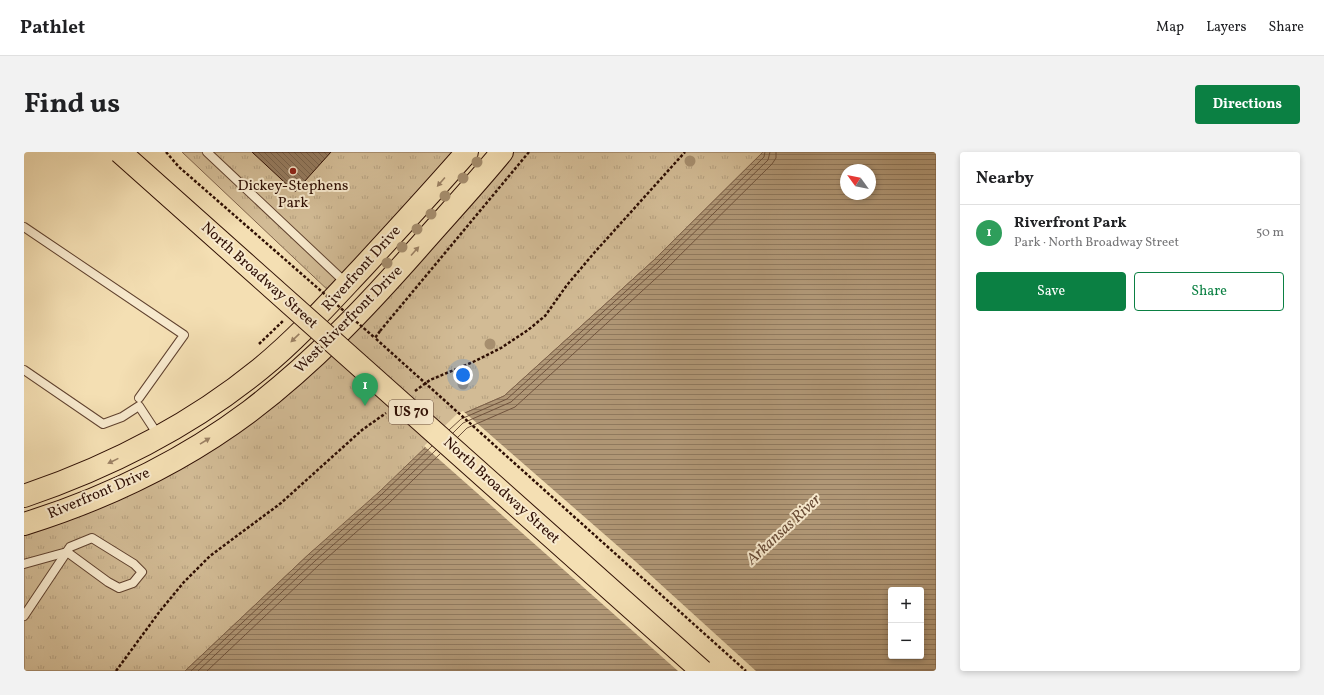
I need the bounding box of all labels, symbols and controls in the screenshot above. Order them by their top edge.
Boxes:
text: Pathlet [20,15,85,41]
text: Map [1156,18,1184,37]
text: Layers [1206,18,1246,37]
text: Share [1268,18,1304,37]
text: Find us [24,85,120,124]
button: Directions [1195,85,1300,124]
north arrow [840,164,876,200]
marker: Dickey-Stephens Park [288,166,298,176]
text: Nearby [976,167,1034,190]
place label: Dickey-Stephens Park [237,176,349,214]
one-way arrow [437,176,446,187]
text: Riverfront Park [1014,213,1127,234]
street label: North Broadway Street [196,218,322,334]
street label: Riverfront Drive [318,221,406,317]
text: 1 [986,224,992,242]
text: 50 m [1256,224,1284,242]
text: Park · North Broadway Street [1014,234,1179,252]
one-way arrow [410,247,419,256]
street label: West Riverfront Drive [290,261,408,379]
button: Save [976,272,1126,311]
button: Share [1134,272,1284,311]
one-way arrow [290,333,300,343]
your location [453,365,473,385]
pin: 1 [352,373,378,406]
road number: US 70 [389,400,433,424]
street label: North Broadway Street [438,433,564,549]
one-way arrow [200,437,210,445]
one-way arrow [108,458,119,464]
street label: Riverfront Drive [45,463,153,525]
water label: Arkansas River [741,489,827,571]
map controls [888,587,924,659]
button: + [888,587,924,623]
button: − [888,623,924,659]

